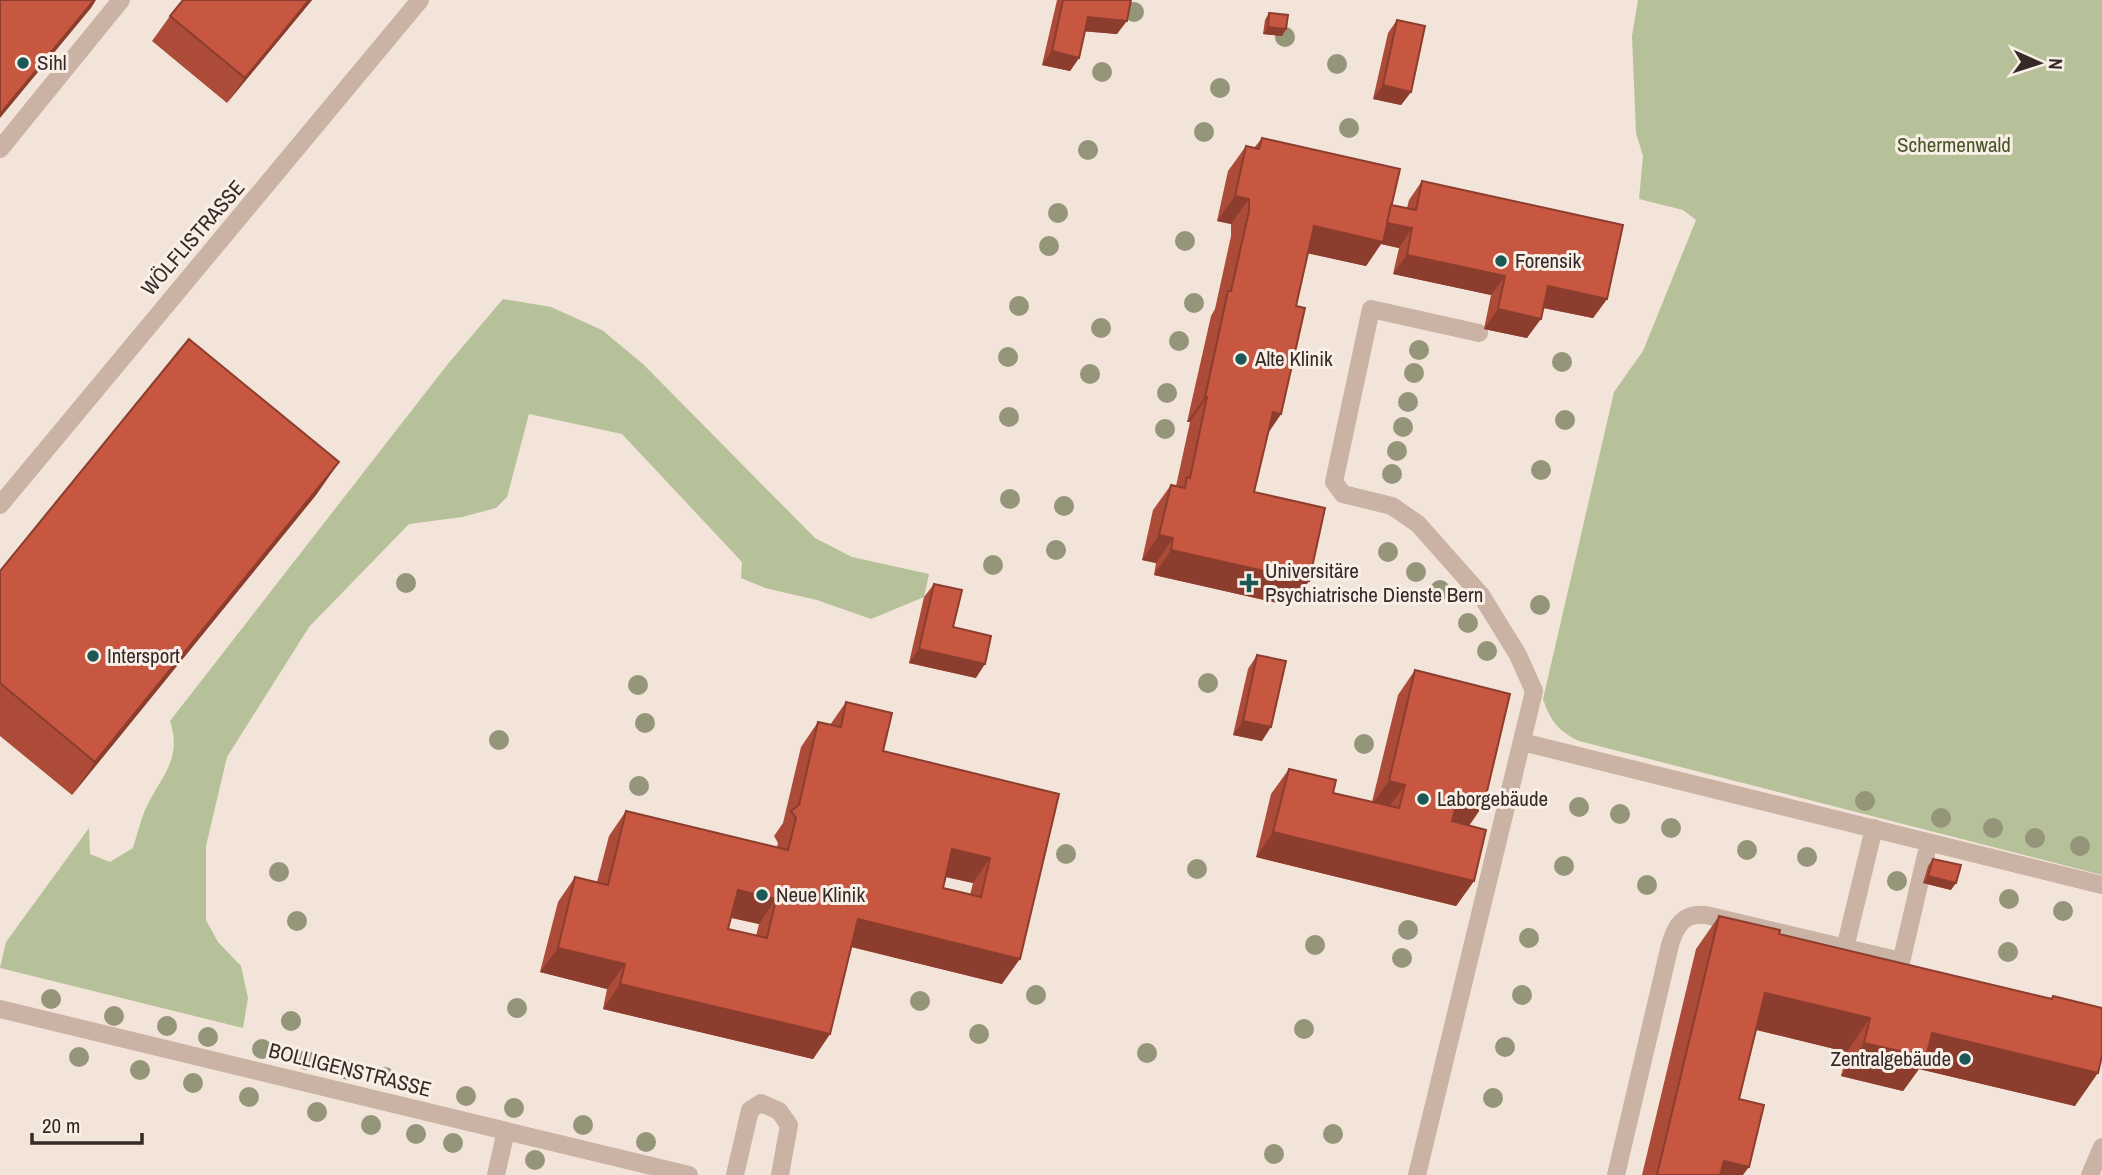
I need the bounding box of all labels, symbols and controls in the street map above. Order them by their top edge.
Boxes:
north arrow [2004,28,2074,98]
place label: Sihl [37,48,67,77]
marker: Sihl [15,55,31,71]
text: N [2043,58,2069,70]
park label: Schermenwald [1897,130,2011,159]
street label: WÖLFLISTRASSE [134,174,251,302]
place label: Forensik [1515,246,1582,275]
marker: Forensik [1493,253,1509,269]
place label: Alte Klinik [1254,344,1333,373]
marker: Alte Klinik [1233,351,1249,367]
place label: Universitäre Psychiatrische Dienste Bern [1265,556,1483,609]
marker: Universitäre Psychiatrische Dienste Bern [1239,573,1259,593]
place label: Intersport [107,641,180,670]
marker: Intersport [85,648,101,664]
place label: Laborgebäude [1437,784,1548,813]
marker: Laborgebäude [1415,791,1431,807]
place label: Neue Klinik [776,880,865,909]
marker: Neue Klinik [754,887,770,903]
street label: BOLLIGENSTRASSE [266,1035,434,1104]
place label: Zentralgebäude [1830,1044,1951,1073]
marker: Zentralgebäude [1957,1051,1973,1067]
scale bar [32,1102,142,1146]
text: 20 m [42,1111,80,1140]

